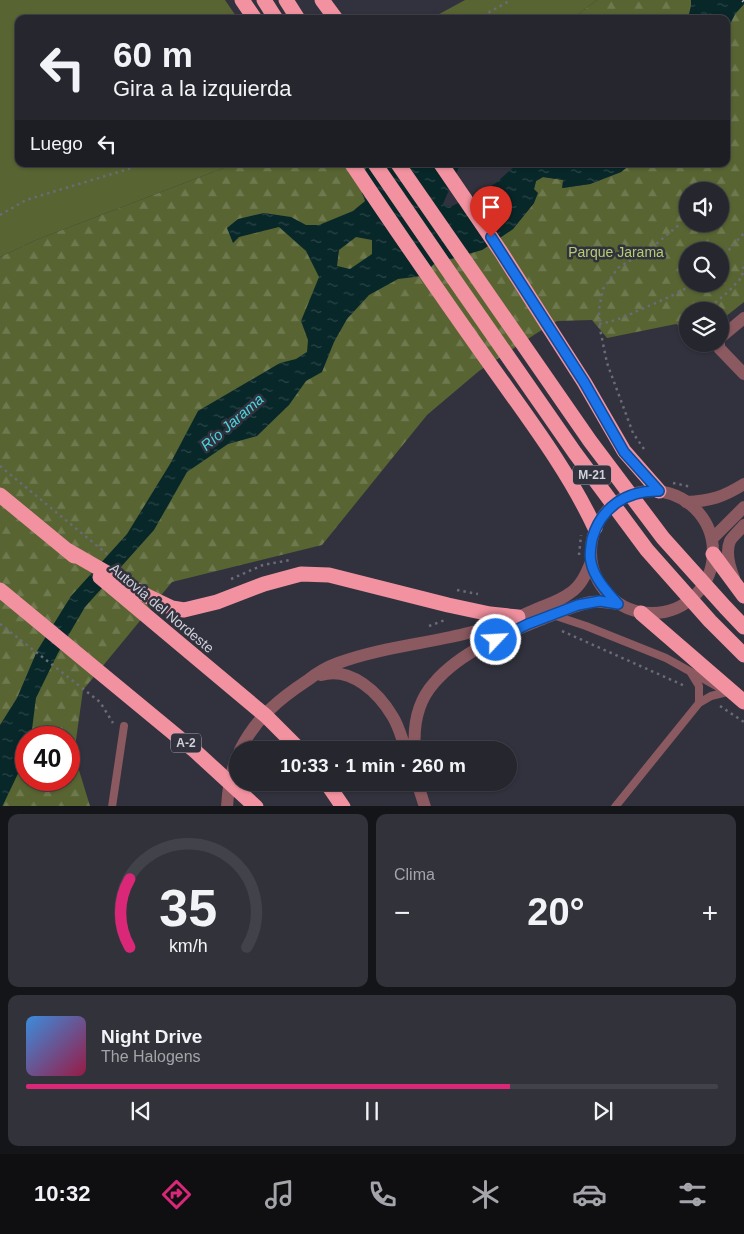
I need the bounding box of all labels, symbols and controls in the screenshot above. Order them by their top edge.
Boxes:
icon: left [30,35,95,100]
text: 60 m [113,35,193,74]
text: Gira a la izquierda [113,76,292,101]
icon: left [93,130,121,158]
text: Luego [30,133,83,154]
map controls [679,182,729,352]
button: sound [679,182,729,232]
pin [470,186,512,237]
icon: arrive [477,193,505,221]
button: search [679,242,729,292]
park label: Parque Jarama [568,244,664,260]
button: layers [679,302,729,352]
water label: Río Jarama [197,390,267,454]
road number: M-21 [573,466,611,484]
street label: Autovía del Nordeste [107,560,217,656]
position arrow [469,613,521,665]
speed limit sign: 40 [15,726,80,791]
road number: A-2 [171,734,201,752]
text: 10:33 · 1 min · 260 m [280,755,466,776]
text: Clima [394,866,435,883]
text: 35 [159,879,217,937]
text: 20° [527,891,585,933]
text: − [394,897,410,928]
text: + [702,897,718,928]
text: km/h [169,936,207,956]
text: Night Drive [101,1026,202,1047]
text: The Halogens [101,1048,201,1065]
icon: previous [127,1097,155,1125]
icon: pause [358,1097,386,1125]
icon: next [589,1097,617,1125]
icon: directions [159,1177,194,1212]
icon: music [262,1177,297,1212]
icon: phone [365,1177,400,1212]
icon: climate [468,1177,503,1212]
icon: car [572,1177,607,1212]
icon: filters [675,1177,710,1212]
text: 10:32 [34,1181,90,1206]

